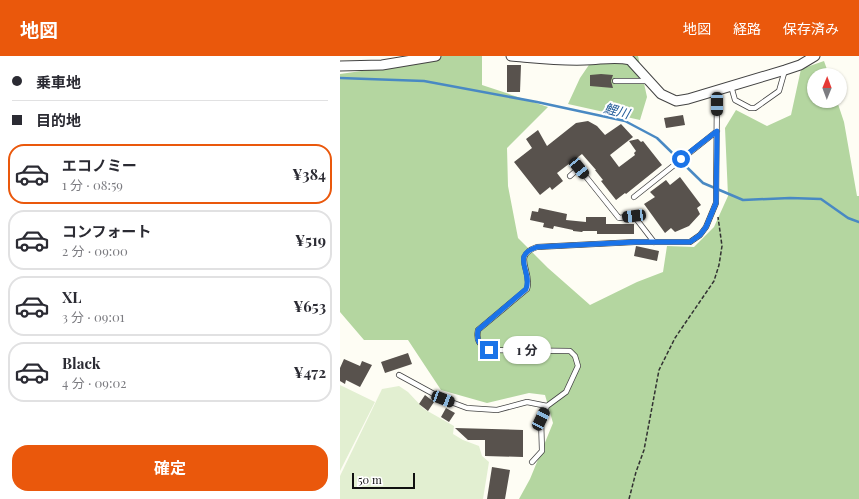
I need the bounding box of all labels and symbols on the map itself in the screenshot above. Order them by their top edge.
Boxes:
north arrow [807,68,847,108]
car [711,92,723,116]
water label: 鯉川 [602,98,634,122]
route start [672,150,690,168]
car [567,155,591,181]
car [621,209,647,223]
callout: 1 分 [503,336,551,364]
route end [480,341,498,359]
car [430,389,456,409]
car [530,406,552,432]
scale bar [352,471,415,490]

